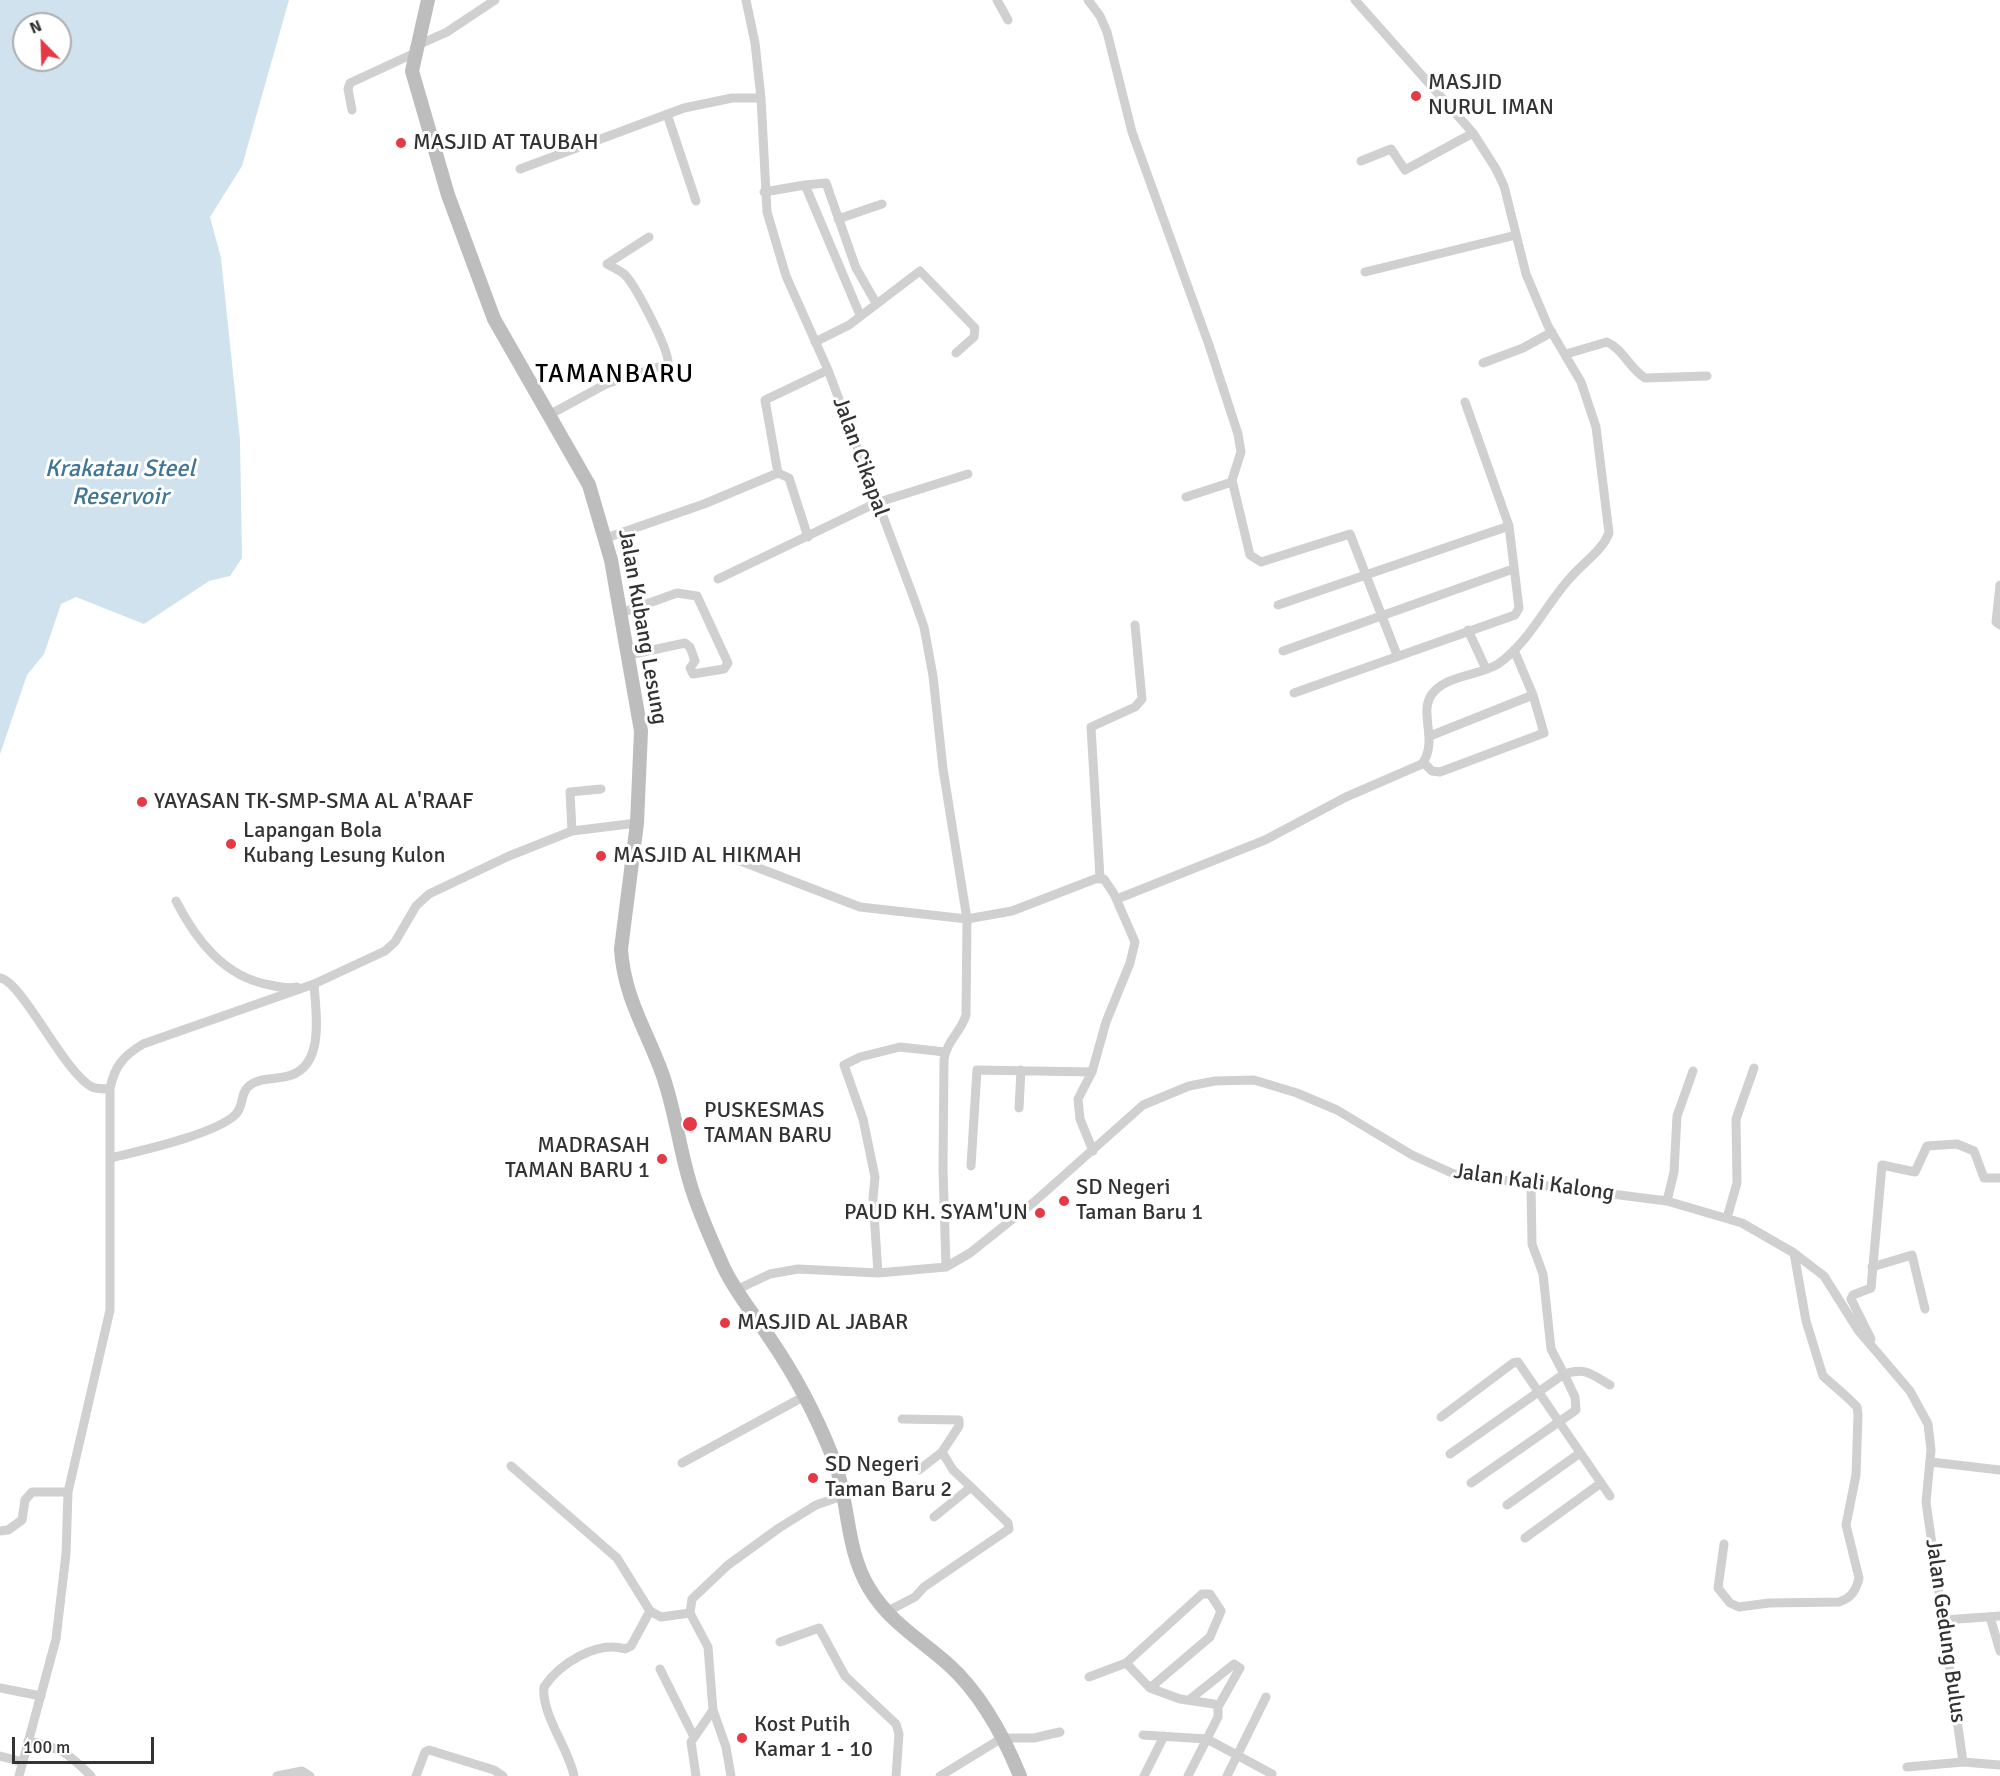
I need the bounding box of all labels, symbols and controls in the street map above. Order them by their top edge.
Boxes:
north arrow [12,12,72,72]
text: N [27,16,45,39]
place label: MASJID NURUL IMAN [1428,70,1554,122]
marker: MASJID NURUL IMAN [1409,89,1423,103]
place label: MASJID AT TAUBAH [413,130,598,156]
marker: MASJID AT TAUBAH [394,136,408,150]
district label: TAMANBARU [535,359,695,391]
street label: Jalan Cikapal [826,393,894,521]
water label: Krakatau Steel Reservoir [45,456,195,512]
street label: Jalan Kubang Lesung [612,527,672,727]
place label: YAYASAN TK-SMP-SMA AL A'RAAF [154,789,473,815]
marker: YAYASAN TK-SMP-SMA AL A'RAAF [135,795,149,809]
place label: Lapangan Bola Kubang Lesung Kulon [243,818,445,870]
marker: Lapangan Bola Kubang Lesung Kulon [224,837,238,851]
place label: MASJID AL HIKMAH [613,843,802,869]
marker: MASJID AL HIKMAH [594,849,608,863]
place label: PUSKESMAS TAMAN BARU [704,1098,832,1150]
marker: PUSKESMAS TAMAN BARU [681,1115,699,1133]
place label: MADRASAH TAMAN BARU 1 [505,1133,650,1184]
marker: MADRASAH TAMAN BARU 1 [655,1152,669,1166]
street label: Jalan Kali Kalong [1452,1159,1616,1207]
place label: SD Negeri Taman Baru 1 [1076,1175,1203,1226]
marker: SD Negeri Taman Baru 1 [1057,1194,1071,1208]
place label: PAUD KH. SYAM'UN [844,1200,1028,1226]
marker: PAUD KH. SYAM'UN [1033,1206,1047,1220]
place label: MASJID AL JABAR [737,1310,908,1336]
marker: MASJID AL JABAR [718,1316,732,1330]
place label: SD Negeri Taman Baru 2 [825,1452,952,1504]
marker: SD Negeri Taman Baru 2 [806,1471,820,1485]
street label: Jalan Gedung Bulus [1919,1537,1971,1725]
place label: Kost Putih Kamar 1 - 10 [754,1712,873,1764]
scale bar [15,1725,158,1763]
marker: Kost Putih Kamar 1 - 10 [735,1731,749,1745]
text: 100 m [23,1736,70,1758]

